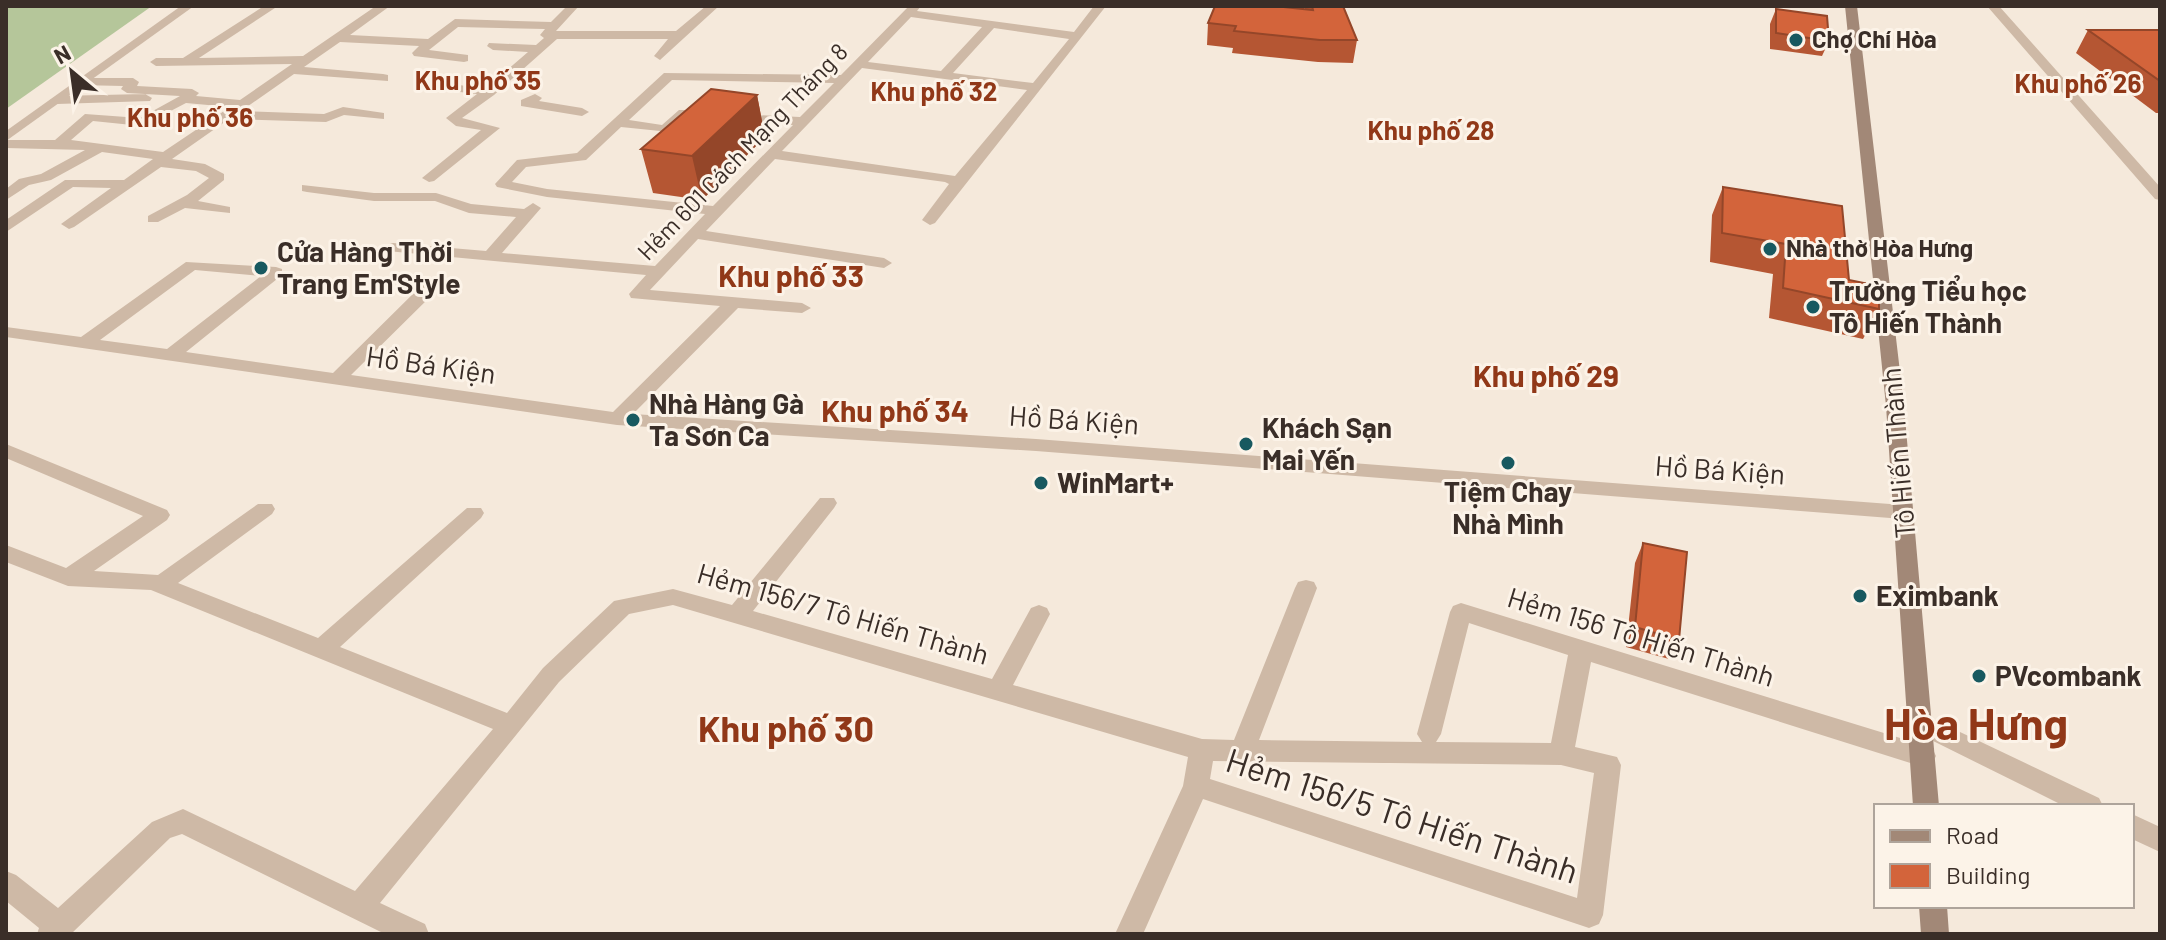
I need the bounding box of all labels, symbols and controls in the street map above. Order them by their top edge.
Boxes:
place label: Chợ Chí Hòa [1812,24,1937,53]
marker: Chợ Chí Hòa [1787,31,1805,49]
north arrow [32,32,112,112]
street label: Hẻm 601 Cách Mạng Tháng 8 [631,37,853,265]
text: N [49,39,75,69]
district label: Khu phố 35 [415,64,541,95]
district label: Khu phố 26 [2015,67,2141,98]
district label: Khu phố 32 [871,75,997,106]
district label: Khu phố 36 [127,101,253,132]
district label: Khu phố 28 [1368,114,1494,145]
place label: Nhà thờ Hòa Hưng [1786,233,1973,262]
place label: Cửa Hàng Thời Trang Em'Style [277,234,460,300]
marker: Nhà thờ Hòa Hưng [1761,240,1779,258]
district label: Khu phố 33 [718,257,864,293]
marker: Cửa Hàng Thời Trang Em'Style [252,259,270,277]
place label: Trường Tiểu học Tô Hiến Thành [1829,273,2027,339]
marker: Trường Tiểu học Tô Hiến Thành [1804,298,1822,316]
street label: Hồ Bá Kiện [364,338,498,390]
district label: Khu phố 29 [1473,357,1619,393]
street label: Tô Hiến Thành [1873,366,1921,540]
place label: Nhà Hàng Gà Ta Sơn Ca [649,386,804,452]
district label: Khu phố 34 [821,392,969,428]
street label: Hồ Bá Kiện [1008,397,1140,441]
place label: Khách Sạn Mai Yến [1262,410,1392,476]
marker: Nhà Hàng Gà Ta Sơn Ca [624,411,642,429]
marker: Khách Sạn Mai Yến [1237,435,1255,453]
street label: Hồ Bá Kiện [1654,447,1786,491]
marker: Tiệm Chay Nhà Mình [1499,454,1517,472]
place label: WinMart+ [1057,465,1174,499]
marker: WinMart+ [1032,474,1050,492]
place label: Tiệm Chay Nhà Mình [1444,474,1572,540]
street label: Hẻm 156/7 Tô Hiến Thành [694,555,993,671]
place label: Eximbank [1876,578,1999,612]
street label: Hẻm 156 Tô Hiến Thành [1504,579,1779,693]
marker: Eximbank [1851,587,1869,605]
place label: PVcombank [1995,658,2142,692]
marker: PVcombank [1970,667,1988,685]
district label: Hòa Hưng [1884,696,2068,749]
district label: Khu phố 30 [698,706,874,749]
street label: Hẻm 156/5 Tô Hiến Thành [1221,738,1584,891]
legend [1874,804,2134,908]
text: Road [1946,820,1999,849]
text: Building [1946,860,2030,889]

